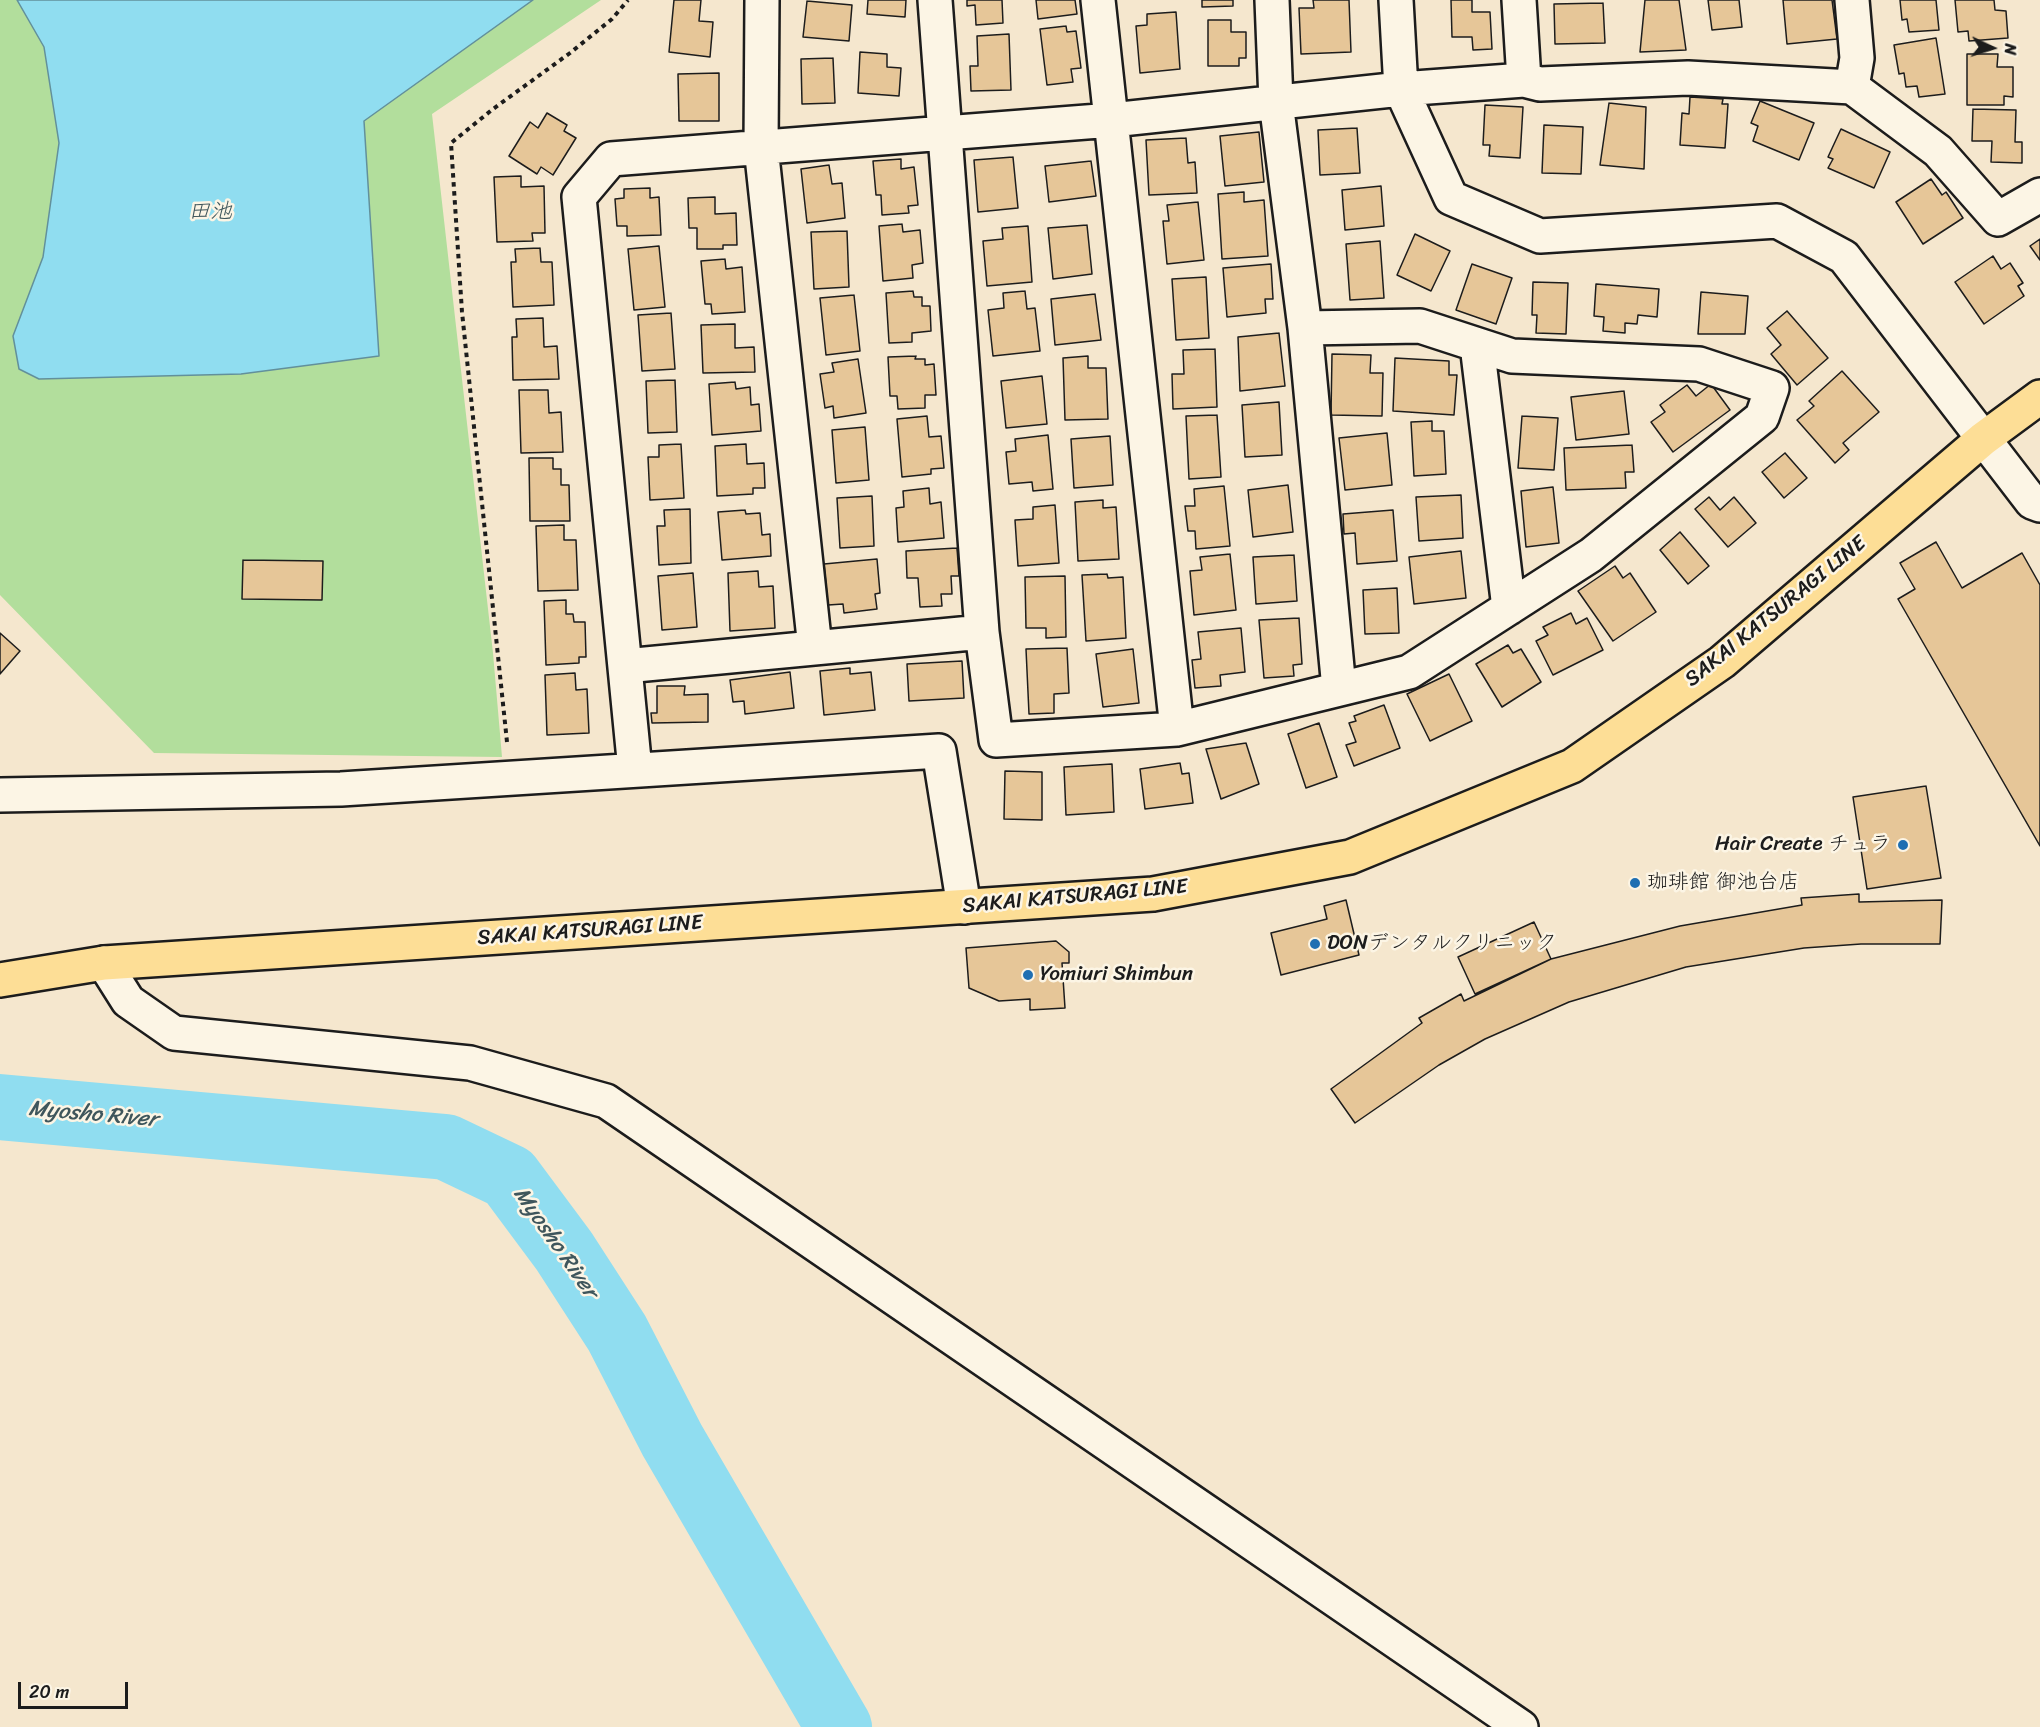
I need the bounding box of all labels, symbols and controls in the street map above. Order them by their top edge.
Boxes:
north arrow [1962,18,2022,78]
text: N [1996,43,2025,56]
water label: 田池 [188,199,232,225]
street label: SAKAI KATSURAGI LINE [1680,531,1872,693]
place label: Hair Create チュラ [1715,832,1891,858]
marker: Hair Create チュラ [1896,838,1910,852]
place label: 珈琲館 御池台店 [1647,870,1799,896]
street label: SAKAI KATSURAGI LINE [962,875,1188,919]
marker: 珈琲館 御池台店 [1628,876,1642,890]
street label: SAKAI KATSURAGI LINE [477,911,703,951]
place label: DONデンタルクリニック [1327,931,1557,957]
marker: DONデンタルクリニック [1308,937,1322,951]
place label: Yomiuri Shimbun [1040,962,1193,988]
marker: Yomiuri Shimbun [1021,968,1035,982]
water label: Myosho River [28,1096,158,1134]
water label: Myosho River [507,1183,603,1303]
scale bar [21,1670,130,1708]
text: 20 m [29,1676,69,1708]

